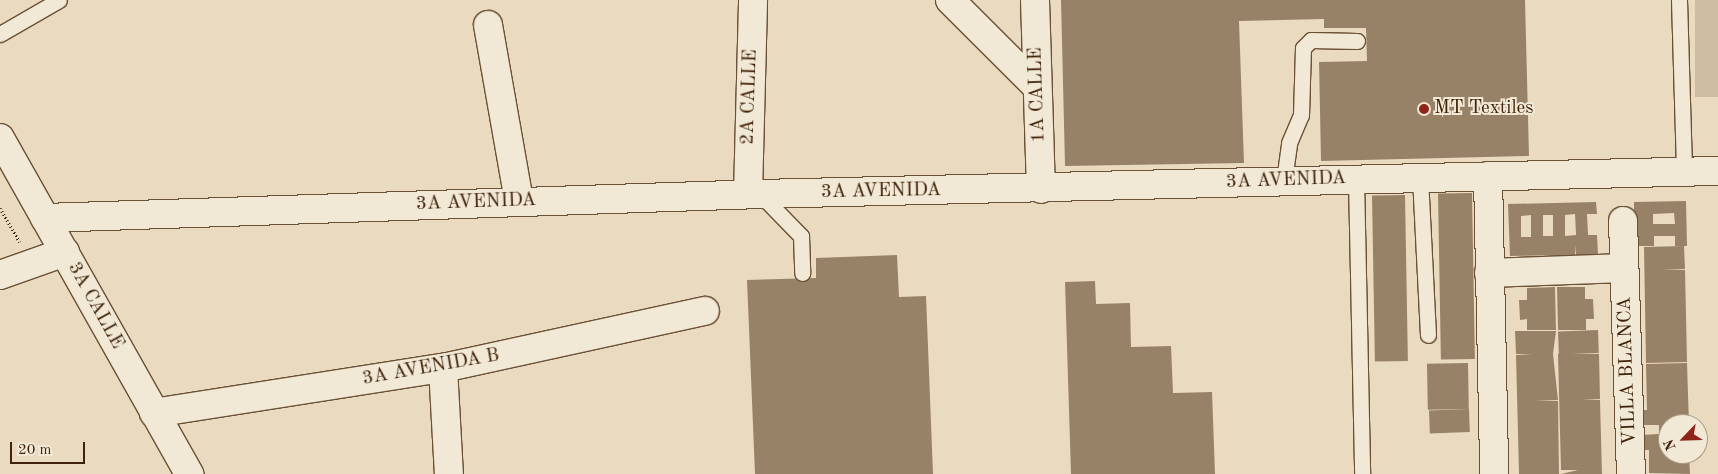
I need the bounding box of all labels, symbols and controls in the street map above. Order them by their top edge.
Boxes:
street label: 1A CALLE [1025,47,1051,143]
street label: 2A CALLE [737,49,763,145]
place label: MT Textiles [1434,98,1534,120]
marker: MT Textiles [1418,103,1430,115]
street label: 3A AVENIDA [1226,168,1346,194]
street label: 3A AVENIDA [821,180,941,204]
street label: 3A AVENIDA [416,190,536,216]
street label: 3A CALLE [62,259,128,353]
street label: VILLA BLANCA [1614,296,1642,446]
street label: 3A AVENIDA B [361,345,501,391]
north arrow [1658,414,1708,464]
scale bar [12,432,88,464]
text: N [1662,437,1679,452]
text: 20 m [18,443,52,458]

